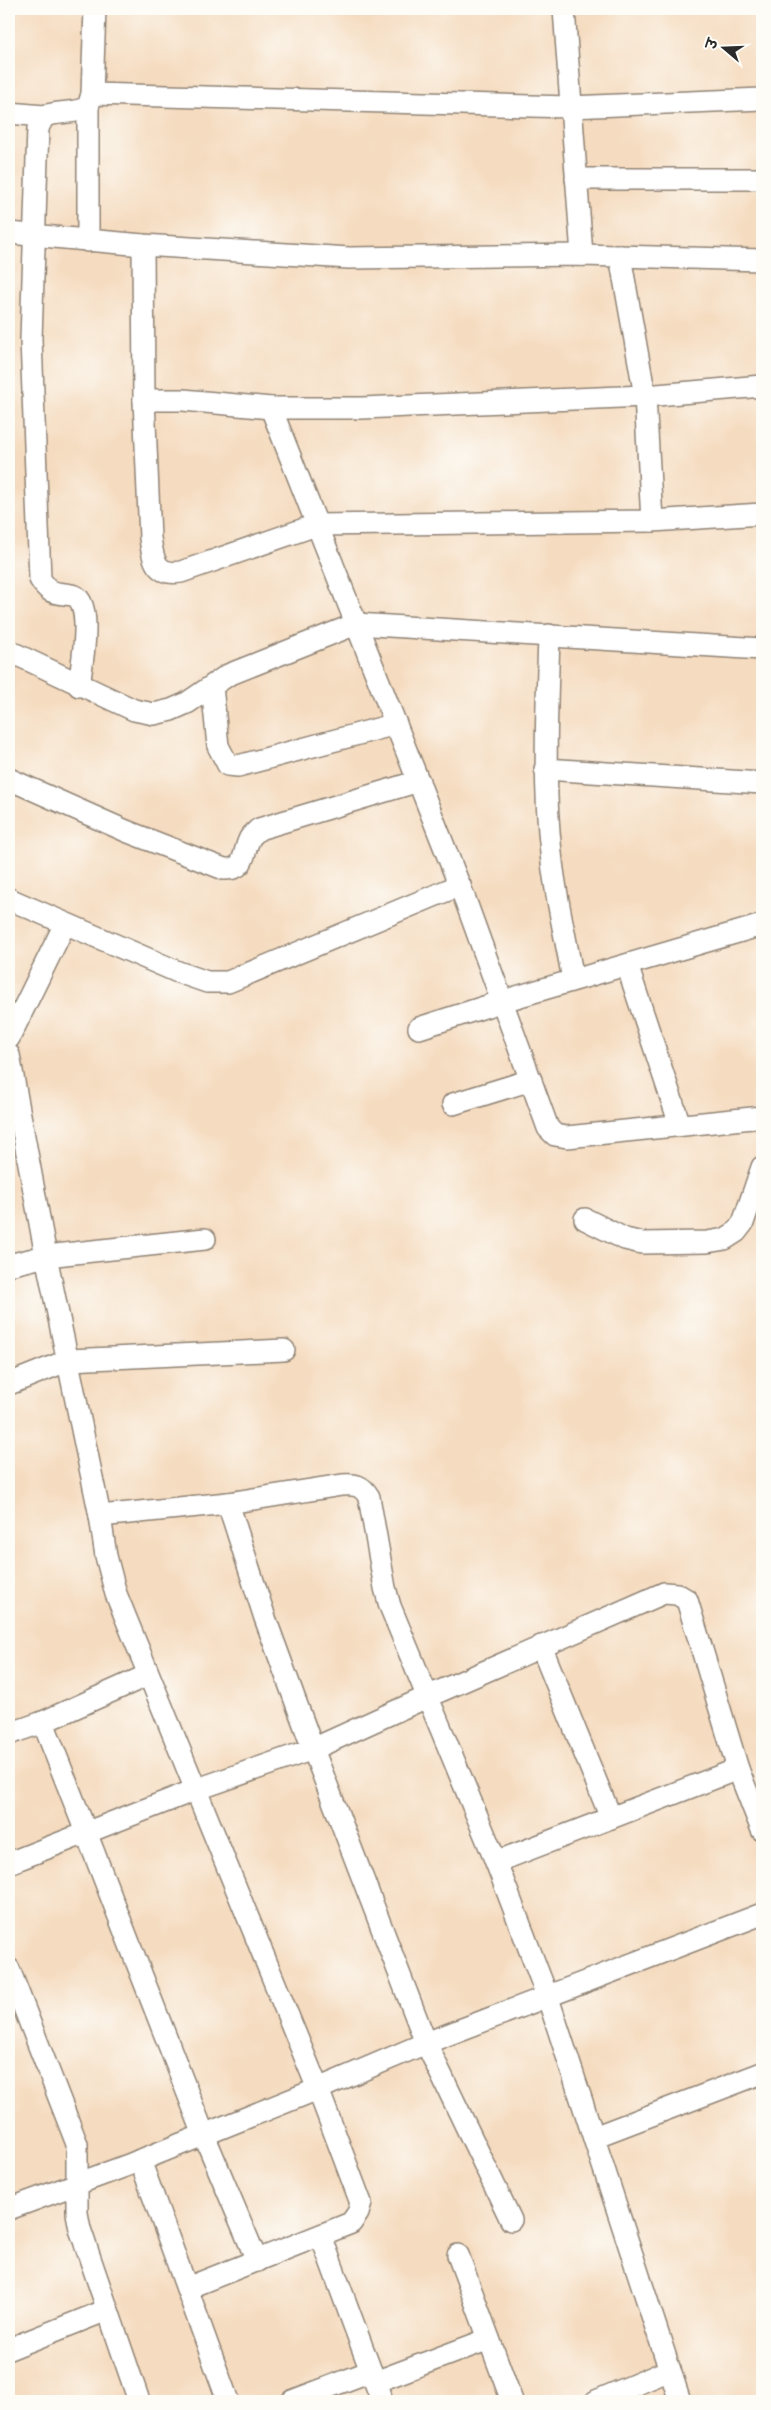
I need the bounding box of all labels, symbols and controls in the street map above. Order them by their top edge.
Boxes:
north arrow [698,22,748,72]
text: उ [698,34,726,54]

